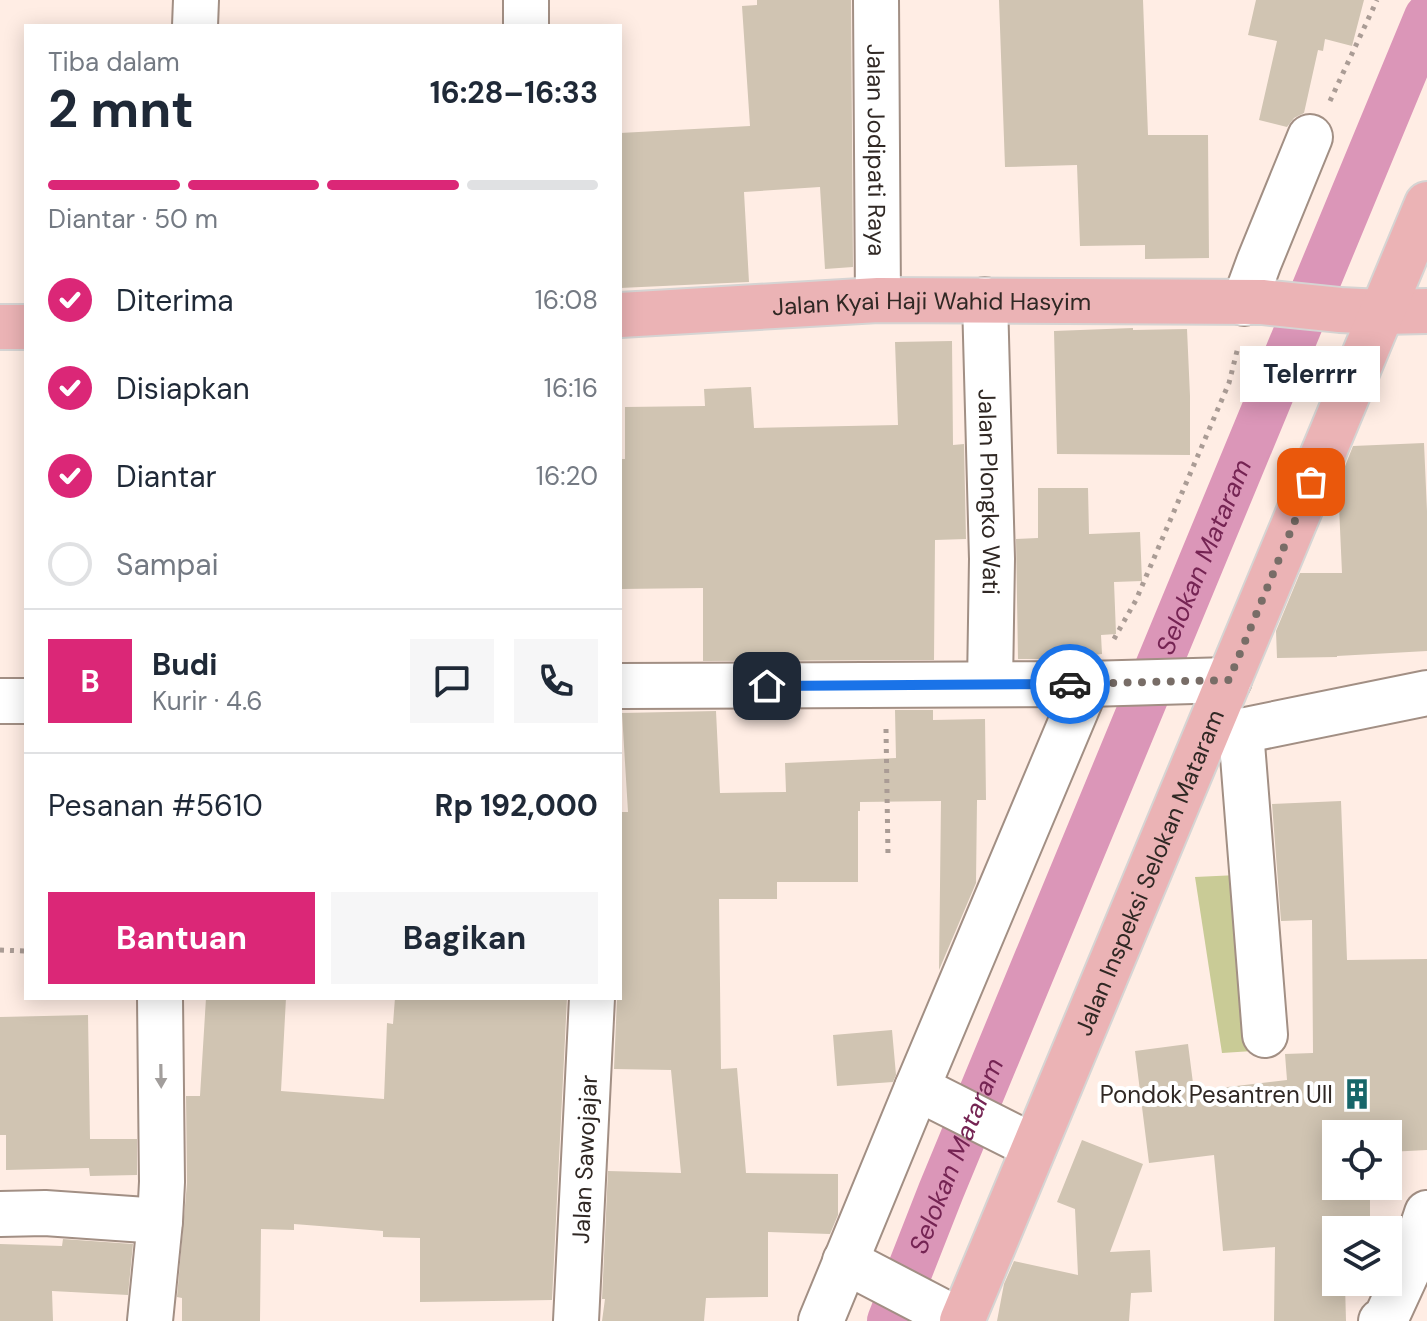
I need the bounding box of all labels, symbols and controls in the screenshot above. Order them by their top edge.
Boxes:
street label: Jalan Jodipati Raya [861,44,893,256]
text: Tiba dalam [48,45,180,79]
text: 16:28–16:33 [430,73,598,112]
text: 2 mnt [48,75,194,143]
text: Diantar · 50 m [48,202,218,236]
icon: check [48,278,92,322]
text: Diterima [116,281,234,320]
text: 16:08 [535,283,598,317]
street label: Jalan Kyai Haji Wahid Hasyim [771,284,1091,322]
callout: Telerrrr [1241,346,1381,402]
text: Telerrrr [1263,357,1357,391]
icon: check [48,366,92,410]
text: Disiapkan [116,369,250,408]
text: 16:16 [544,371,598,405]
street label: Jalan Plongko Wati [972,388,1008,595]
pin [1277,448,1345,516]
icon: check [48,454,92,498]
water label: Selokan Mataram [1148,454,1259,660]
text: Diantar [116,457,217,496]
text: 16:20 [536,459,598,493]
icon: bag [1289,460,1333,504]
text: Sampai [116,545,219,584]
button: chat [410,639,494,723]
button: phone [514,639,598,723]
courier [1030,644,1110,724]
text: Budi [152,645,218,684]
pin [733,652,801,720]
text: B [80,662,100,701]
icon: car [1048,662,1092,706]
icon: home [745,664,789,708]
text: Kurir · 4.6 [152,684,263,718]
street label: Jalan Inspeksi Selokan Mataram [1067,705,1230,1040]
text: Pesanan #5610 [48,786,263,825]
text: Rp 192,000 [435,786,598,825]
button: Bantuan [48,892,315,984]
button: Bagikan [331,892,598,984]
water label: Selokan Mataram [901,1053,1011,1258]
one-way arrow [154,1064,167,1089]
street label: Jalan Sawojajar [564,1074,604,1244]
building icon: Pondok Pesantren UII [1340,1077,1374,1111]
place label: Pondok Pesantren UII [1100,1079,1333,1110]
map controls [1322,1120,1402,1296]
button: locate [1322,1120,1402,1200]
button: layers [1322,1216,1402,1296]

